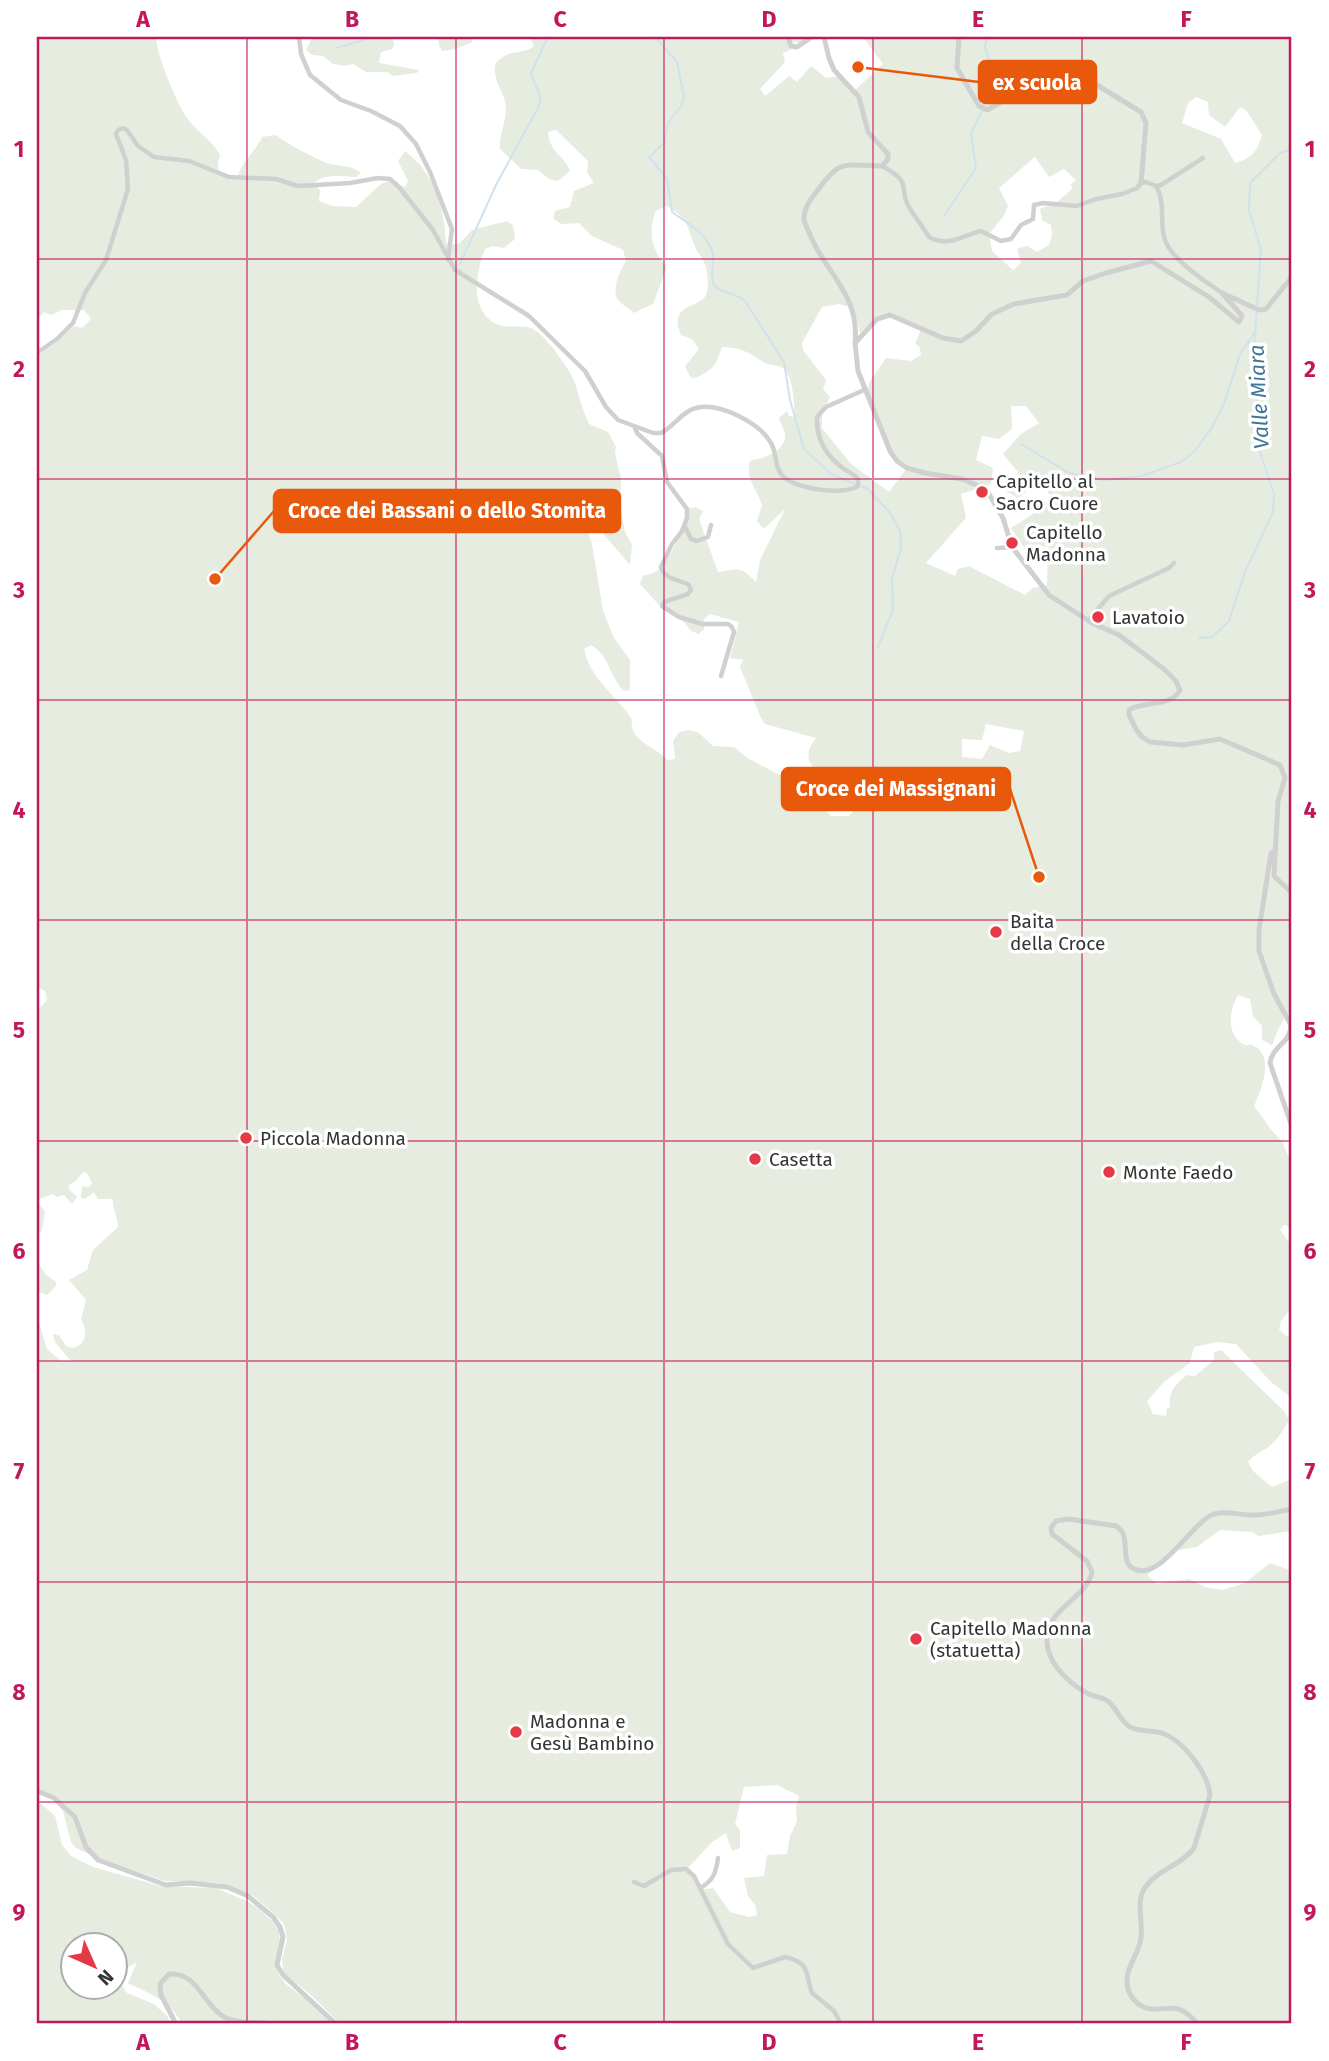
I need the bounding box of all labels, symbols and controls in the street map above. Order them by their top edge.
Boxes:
text: A [135,5,150,33]
text: B [345,5,359,33]
text: C [553,5,567,33]
text: D [762,5,777,33]
text: E [972,5,984,33]
text: F [1180,5,1192,33]
callout: ex scuola [979,61,1096,103]
text: ex scuola [993,70,1081,96]
text: 1 [14,135,24,163]
text: 1 [1305,135,1315,163]
water label: Valle Miara [1243,344,1275,450]
text: 2 [13,355,25,383]
text: 2 [1304,355,1316,383]
place label: Capitello al Sacro Cuore [996,470,1098,515]
marker: Capitello al Sacro Cuore [974,484,990,500]
callout: Croce dei Bassani o dello Stomita [274,490,620,532]
text: Croce dei Bassani o dello Stomita [288,498,606,524]
place label: Capitello Madonna [1026,521,1106,566]
marker: Capitello Madonna [1004,535,1020,551]
text: 3 [12,576,25,604]
text: 3 [1303,576,1316,604]
place label: Lavatoio [1112,606,1185,629]
marker: Lavatoio [1090,609,1106,625]
callout: Croce dei Massignani [782,768,1010,810]
text: Croce dei Massignani [796,776,996,802]
text: 4 [13,796,26,824]
text: 4 [1304,796,1317,824]
place label: Baita della Croce [1010,910,1105,955]
marker: Baita della Croce [988,924,1004,940]
text: 5 [13,1016,25,1044]
text: 5 [1304,1016,1316,1044]
place label: Piccola Madonna [260,1127,406,1150]
marker: Piccola Madonna [238,1130,254,1146]
place label: Casetta [769,1148,833,1171]
marker: Casetta [747,1151,763,1167]
place label: Monte Faedo [1123,1161,1233,1184]
marker: Monte Faedo [1101,1164,1117,1180]
text: 6 [13,1237,26,1265]
text: 6 [1304,1237,1317,1265]
text: 7 [14,1457,25,1485]
text: 7 [1305,1457,1316,1485]
place label: Capitello Madonna (statuetta) [930,1617,1092,1662]
marker: Capitello Madonna (statuetta) [908,1631,924,1647]
text: 8 [12,1678,26,1706]
text: 8 [1303,1678,1317,1706]
place label: Madonna e Gesù Bambino [530,1710,654,1755]
marker: Madonna e Gesù Bambino [508,1724,524,1740]
text: 9 [13,1898,26,1926]
text: 9 [1304,1898,1317,1926]
north arrow [60,1932,130,2002]
text: N [93,1965,118,1990]
text: A [135,2028,150,2056]
text: B [345,2028,359,2056]
text: C [553,2028,567,2056]
text: D [762,2028,777,2056]
text: E [972,2028,984,2056]
text: F [1180,2028,1192,2056]

